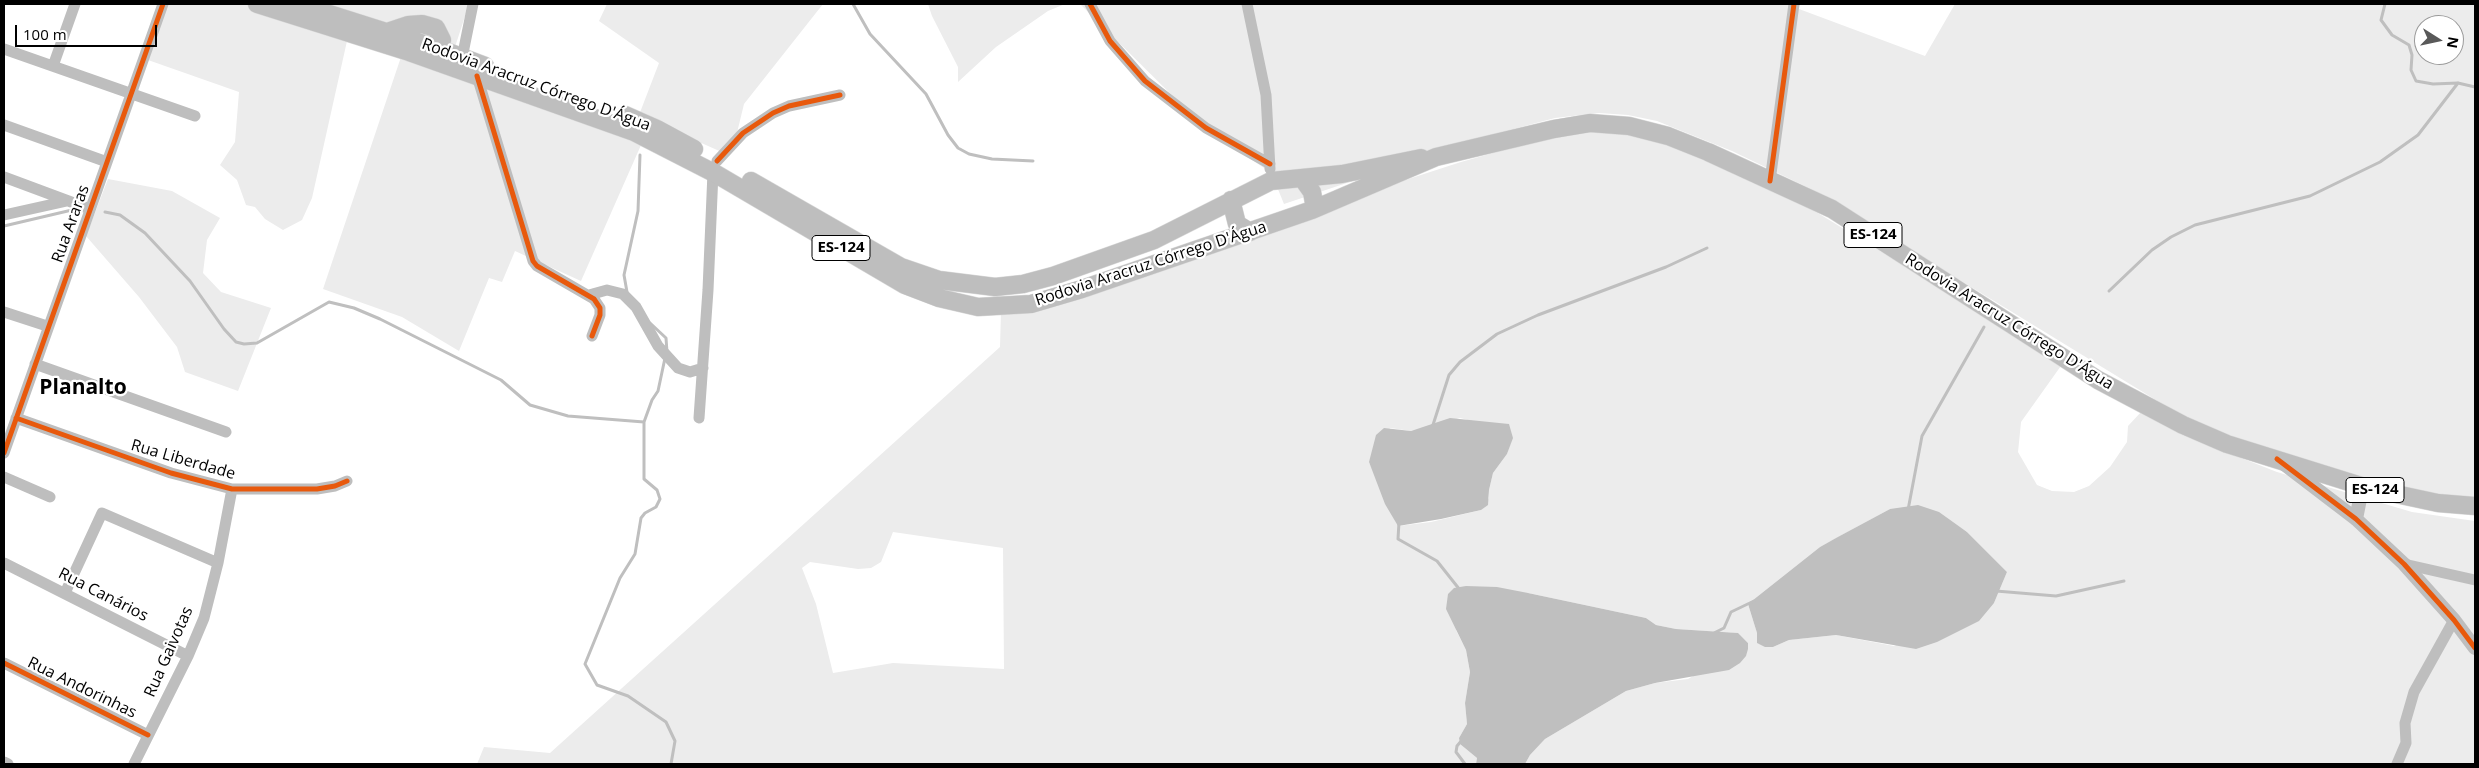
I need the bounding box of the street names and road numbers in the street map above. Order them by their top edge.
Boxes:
street label: Rodovia Aracruz Córrego D'Água [419,35,653,135]
street label: Rua Araras [48,183,94,265]
street label: Rodovia Aracruz Córrego D'Água [1033,217,1269,311]
road number: ES-124 [1844,222,1902,248]
road number: ES-124 [812,236,870,260]
street label: Rodovia Aracruz Córrego D'Água [1901,250,2117,394]
street label: Rua Liberdade [128,436,238,484]
road number: ES-124 [2346,478,2404,502]
street label: Rua Canários [55,564,151,626]
street label: Rua Gaivotas [140,604,198,700]
street label: Rua Andorinhas [24,653,140,723]

